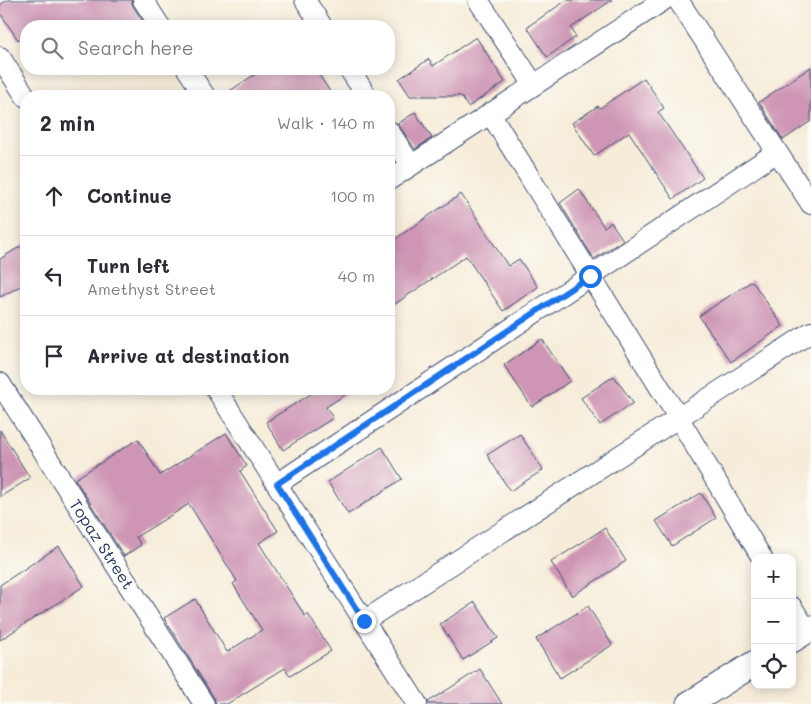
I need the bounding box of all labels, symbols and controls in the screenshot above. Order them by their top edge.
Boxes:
search box [20,20,395,75]
icon: search [38,34,66,62]
text: Search here [78,35,194,60]
text: 2 min [40,109,95,136]
text: Walk · 140 m [277,112,375,133]
icon: ahead [40,182,68,210]
text: Continue [87,183,172,208]
text: 100 m [330,185,375,206]
text: Turn left [87,253,170,278]
icon: left [40,262,68,290]
text: 40 m [338,265,375,286]
route start [579,265,602,288]
text: Amethyst Street [87,278,216,299]
icon: arrive [40,342,68,370]
text: Arrive at destination [87,343,290,368]
street label: Topaz Street [66,495,139,593]
map controls [751,554,796,689]
button: + [751,554,796,599]
button: − [751,599,796,644]
route end [353,610,376,633]
button: locate [751,644,796,689]

